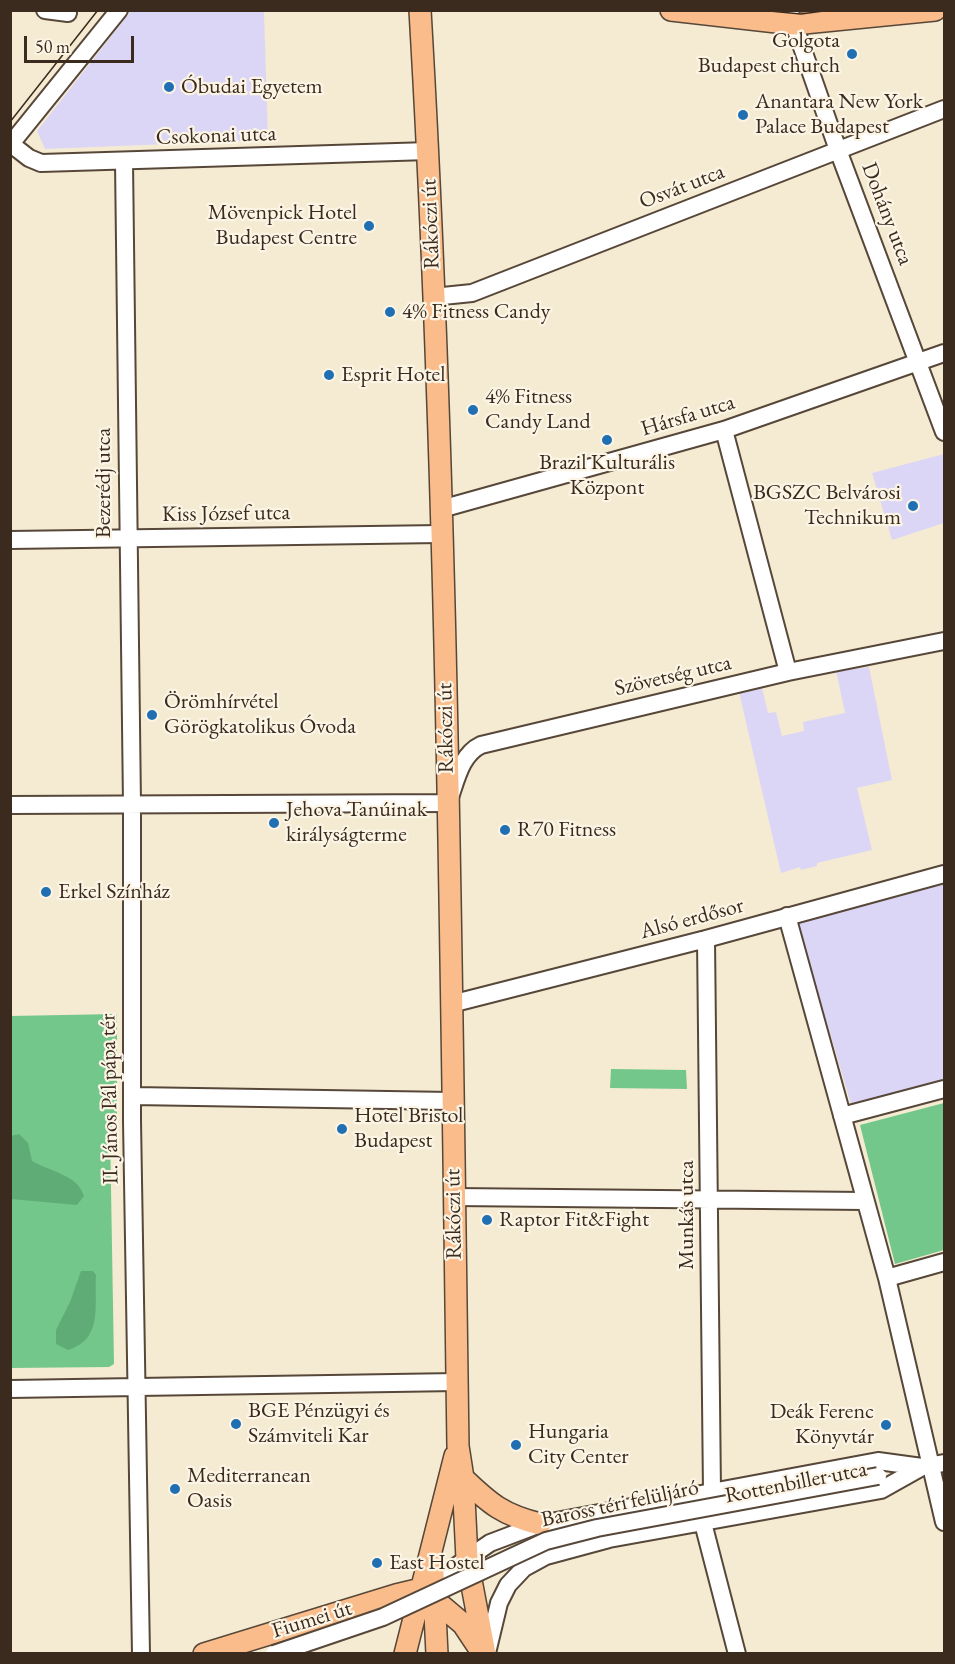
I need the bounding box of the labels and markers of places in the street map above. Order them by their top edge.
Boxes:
place label: Golgota Budapest church [698,28,840,80]
marker: Golgota Budapest church [845,47,859,61]
place label: Óbudai Egyetem [181,74,323,100]
marker: Óbudai Egyetem [162,80,176,94]
place label: Anantara New York Palace Budapest [755,89,923,140]
marker: Anantara New York Palace Budapest [736,108,750,122]
place label: Mövenpick Hotel Budapest Centre [208,200,357,252]
marker: Mövenpick Hotel Budapest Centre [362,219,376,233]
place label: 4% Fitness Candy [402,299,550,325]
marker: 4% Fitness Candy [383,305,397,319]
place label: Esprit Hotel [341,362,445,388]
marker: Esprit Hotel [322,368,336,382]
place label: 4% Fitness Candy Land [485,384,591,436]
marker: 4% Fitness Candy Land [466,403,480,417]
marker: Brazil Kulturális Központ [600,433,614,447]
place label: Brazil Kulturális Központ [539,450,675,502]
place label: BGSZC Belvárosi Technikum [753,480,901,532]
marker: BGSZC Belvárosi Technikum [906,499,920,513]
place label: Örömhírvétel Görögkatolikus Óvoda [164,689,356,740]
marker: Örömhírvétel Görögkatolikus Óvoda [145,708,159,722]
place label: Jehova Tanúinak királyságterme [286,797,427,848]
marker: Jehova Tanúinak királyságterme [267,816,281,830]
place label: R70 Fitness [517,817,616,843]
marker: R70 Fitness [498,823,512,837]
place label: Erkel Színház [58,879,170,905]
marker: Erkel Színház [39,885,53,899]
place label: Hotel Bristol Budapest [354,1103,463,1154]
marker: Hotel Bristol Budapest [335,1122,349,1136]
place label: Raptor Fit&Fight [499,1207,649,1233]
marker: Raptor Fit&Fight [480,1213,494,1227]
place label: BGE Pénzügyi és Számviteli Kar [248,1398,390,1450]
place label: Deák Ferenc Könyvtár [770,1399,874,1450]
marker: BGE Pénzügyi és Számviteli Kar [229,1417,243,1431]
marker: Deák Ferenc Könyvtár [879,1418,893,1432]
place label: Hungaria City Center [528,1419,629,1470]
marker: Hungaria City Center [509,1438,523,1452]
place label: Mediterranean Oasis [187,1463,311,1514]
marker: Mediterranean Oasis [168,1482,182,1496]
place label: East Hostel [389,1550,485,1576]
marker: East Hostel [370,1556,384,1570]

